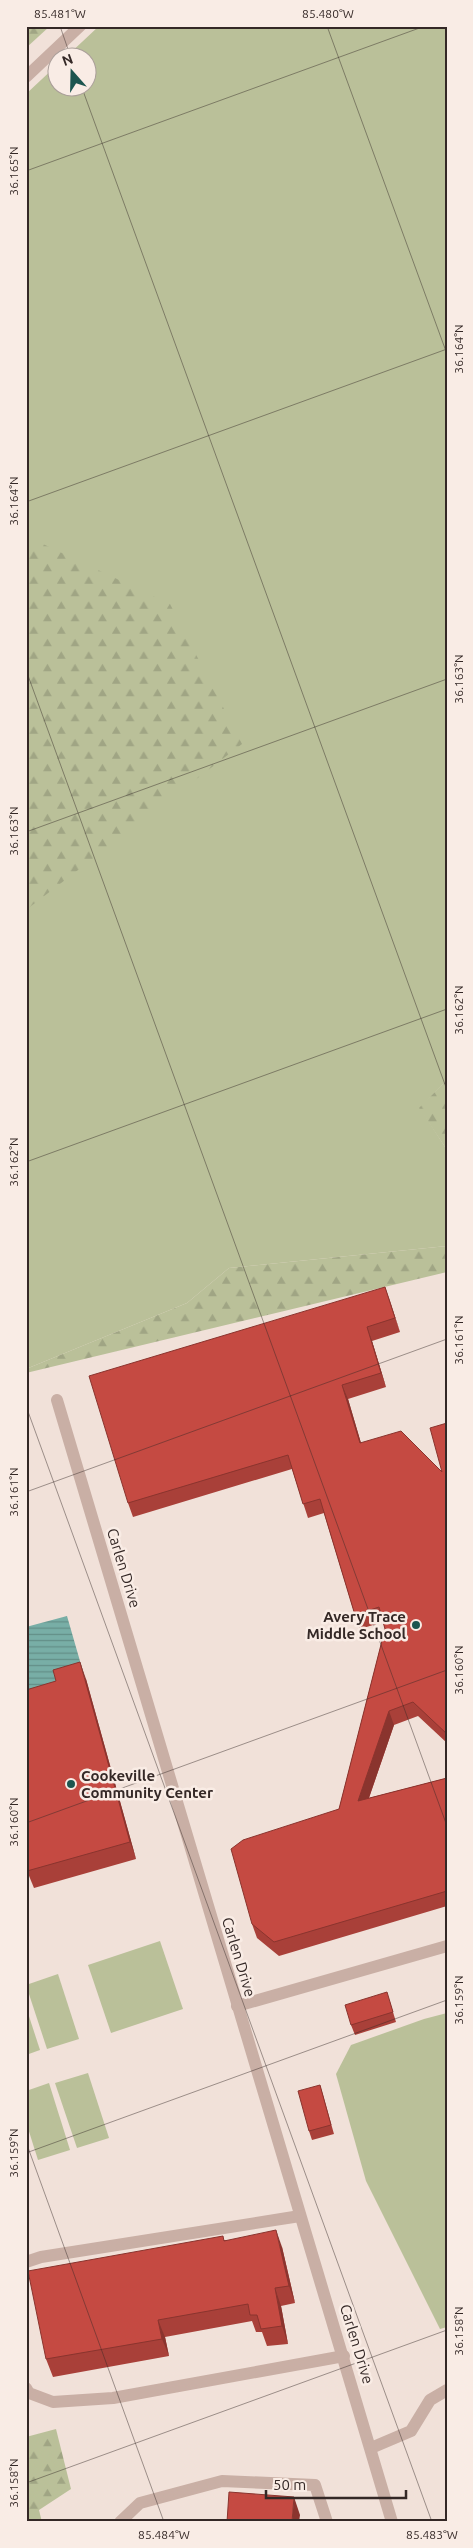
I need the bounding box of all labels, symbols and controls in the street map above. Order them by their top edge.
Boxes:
text: 85.481°W [34,7,86,20]
text: 85.480°W [302,7,354,20]
north arrow [48,48,98,98]
text: N [60,50,75,69]
text: 36.165°N [7,146,20,196]
text: 36.164°N [452,324,465,374]
text: 36.164°N [7,476,20,526]
text: 36.163°N [452,654,465,704]
text: 36.163°N [7,806,20,856]
text: 36.162°N [452,985,465,1035]
text: 36.162°N [7,1137,20,1187]
text: 36.161°N [452,1315,465,1365]
text: 36.161°N [7,1467,20,1517]
street label: Carlen Drive [104,1526,144,1610]
place label: Avery Trace Middle School [307,1608,406,1642]
marker: Avery Trace Middle School [410,1619,422,1631]
text: 36.160°N [452,1645,465,1695]
place label: Cookeville Community Center [81,1767,214,1801]
marker: Cookeville Community Center [65,1778,77,1790]
text: 36.160°N [7,1797,20,1847]
street label: Carlen Drive [219,1915,259,1999]
text: 36.159°N [452,1975,465,2025]
text: 36.159°N [7,2128,20,2178]
street label: Carlen Drive [337,2302,377,2386]
text: 36.158°N [452,2306,465,2356]
text: 36.158°N [7,2458,20,2508]
scale bar [266,2468,406,2500]
text: 50 m [273,2476,306,2493]
text: 85.484°W [138,2528,190,2541]
text: 85.483°W [406,2528,458,2541]

